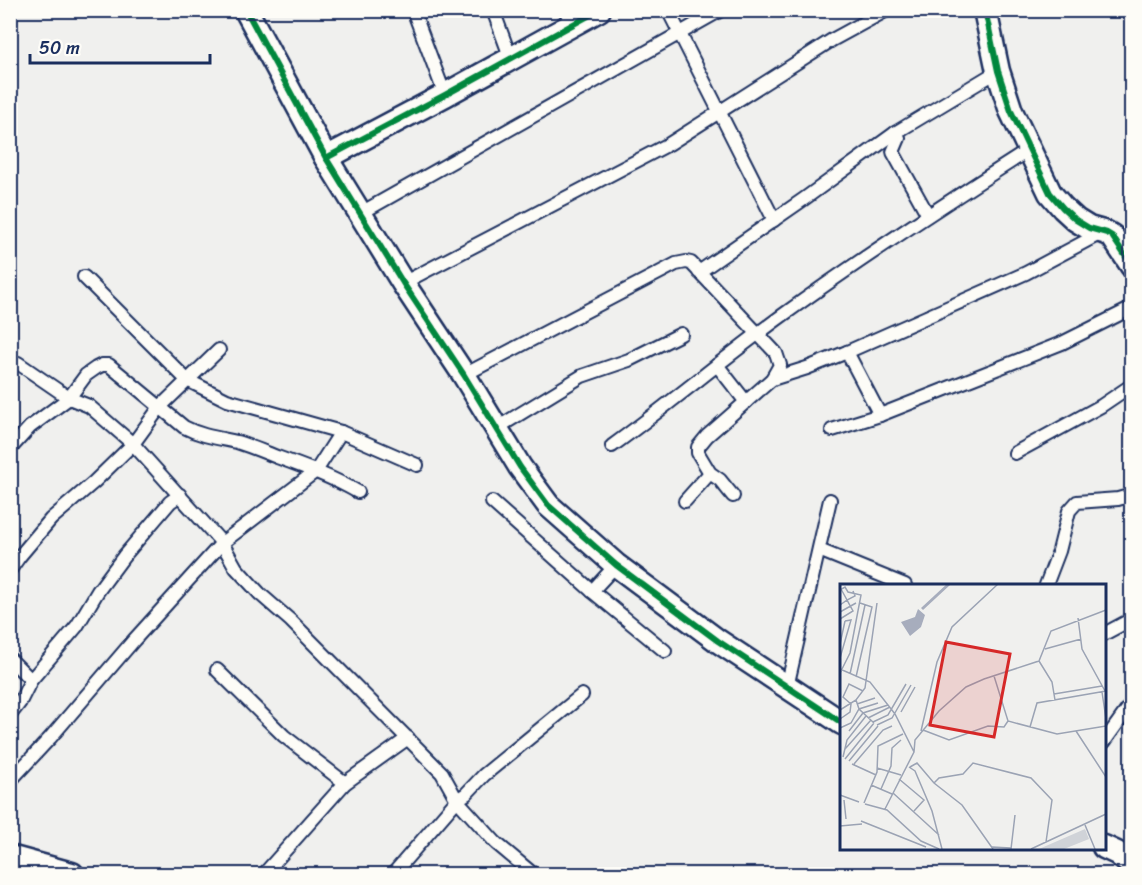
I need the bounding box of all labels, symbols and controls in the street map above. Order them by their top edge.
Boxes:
scale bar [30,27,210,65]
text: 50 m [39,32,80,64]
inset map [840,584,1106,849]

